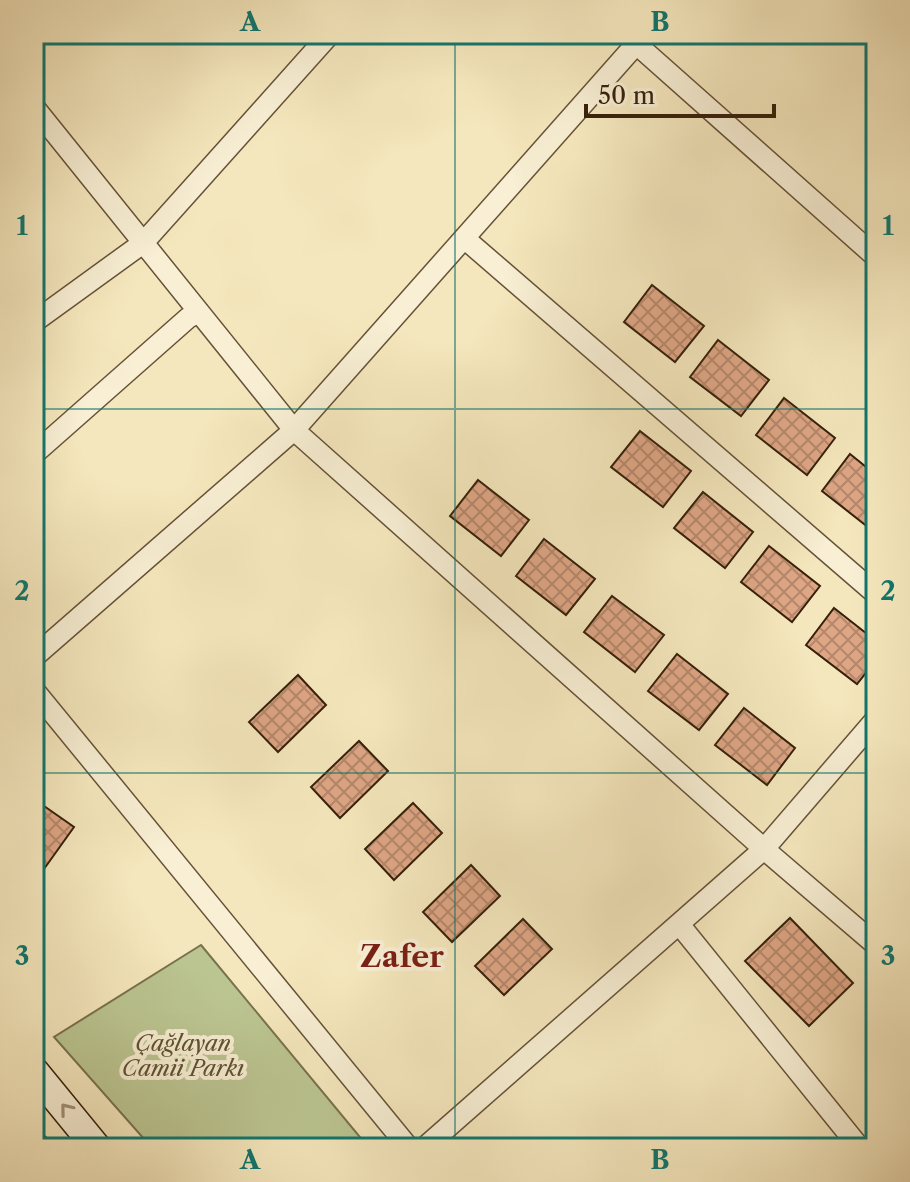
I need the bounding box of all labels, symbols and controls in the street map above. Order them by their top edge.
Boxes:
text: A [239,6,261,38]
text: B [650,6,670,38]
scale bar [586,68,774,118]
text: 50 m [598,81,655,110]
text: 1 [16,210,28,242]
text: 1 [882,210,894,242]
text: 2 [14,575,30,607]
text: 2 [880,575,896,607]
district label: Zafer [360,938,444,975]
text: 3 [15,940,29,972]
text: 3 [881,940,895,972]
park label: Çağlayan Camii Parkı [122,1030,244,1082]
one-way arrow [61,1104,76,1119]
text: A [239,1144,261,1176]
text: B [650,1144,670,1176]

